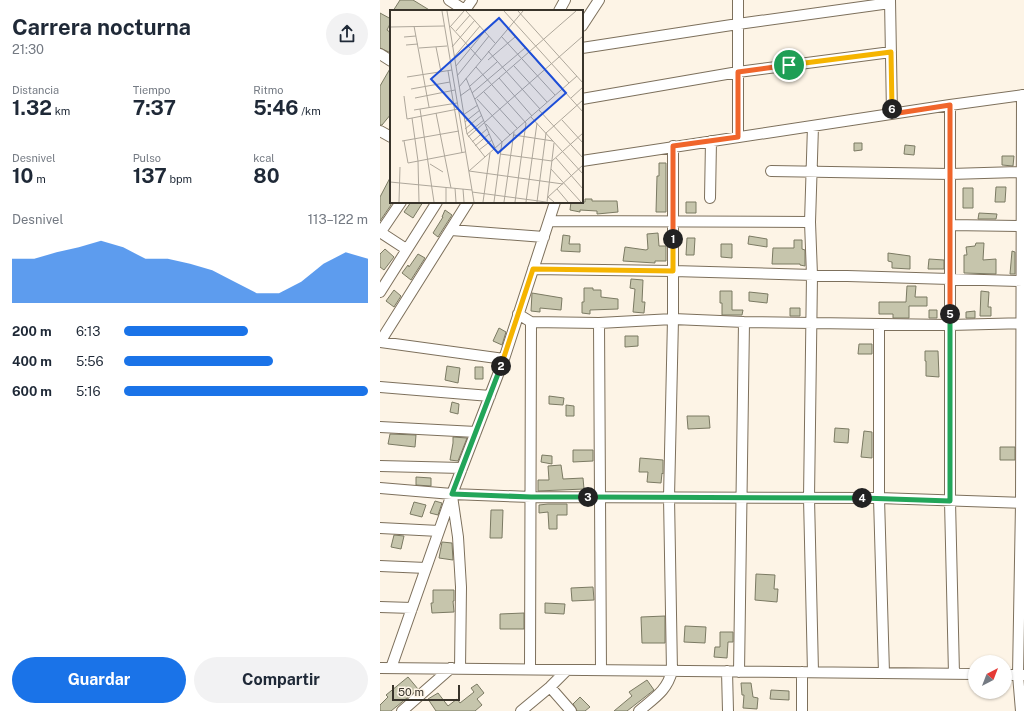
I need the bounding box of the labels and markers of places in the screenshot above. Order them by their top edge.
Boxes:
pin [772,48,806,82]
pin: 6 [882,99,902,119]
pin: 1 [663,229,683,249]
pin: 5 [940,304,960,324]
pin: 2 [491,356,511,376]
pin: 3 [578,487,598,507]
pin: 4 [852,488,872,508]

